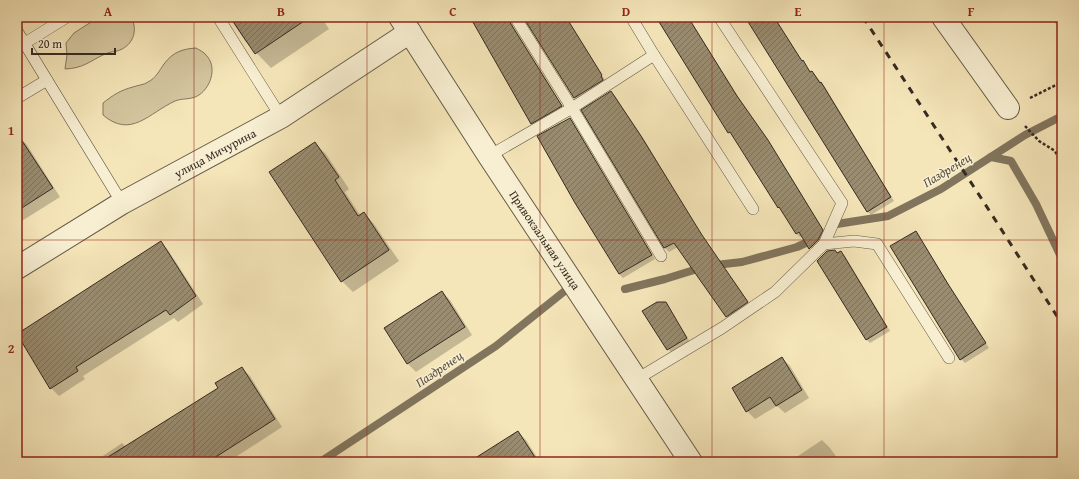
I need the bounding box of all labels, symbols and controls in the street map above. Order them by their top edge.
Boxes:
text: A [104,2,113,21]
text: B [277,2,285,21]
text: C [449,2,457,21]
text: D [622,2,630,21]
text: E [795,2,802,21]
text: F [968,2,975,21]
scale bar [32,30,115,56]
text: 20 m [38,35,62,52]
text: 1 [8,121,14,140]
street label: улица Мичурина [170,124,259,182]
water label: Паздренец [919,148,975,192]
street label: Привокзальная улица [505,187,585,293]
text: 2 [8,339,15,358]
water label: Паздренец [411,346,467,392]

